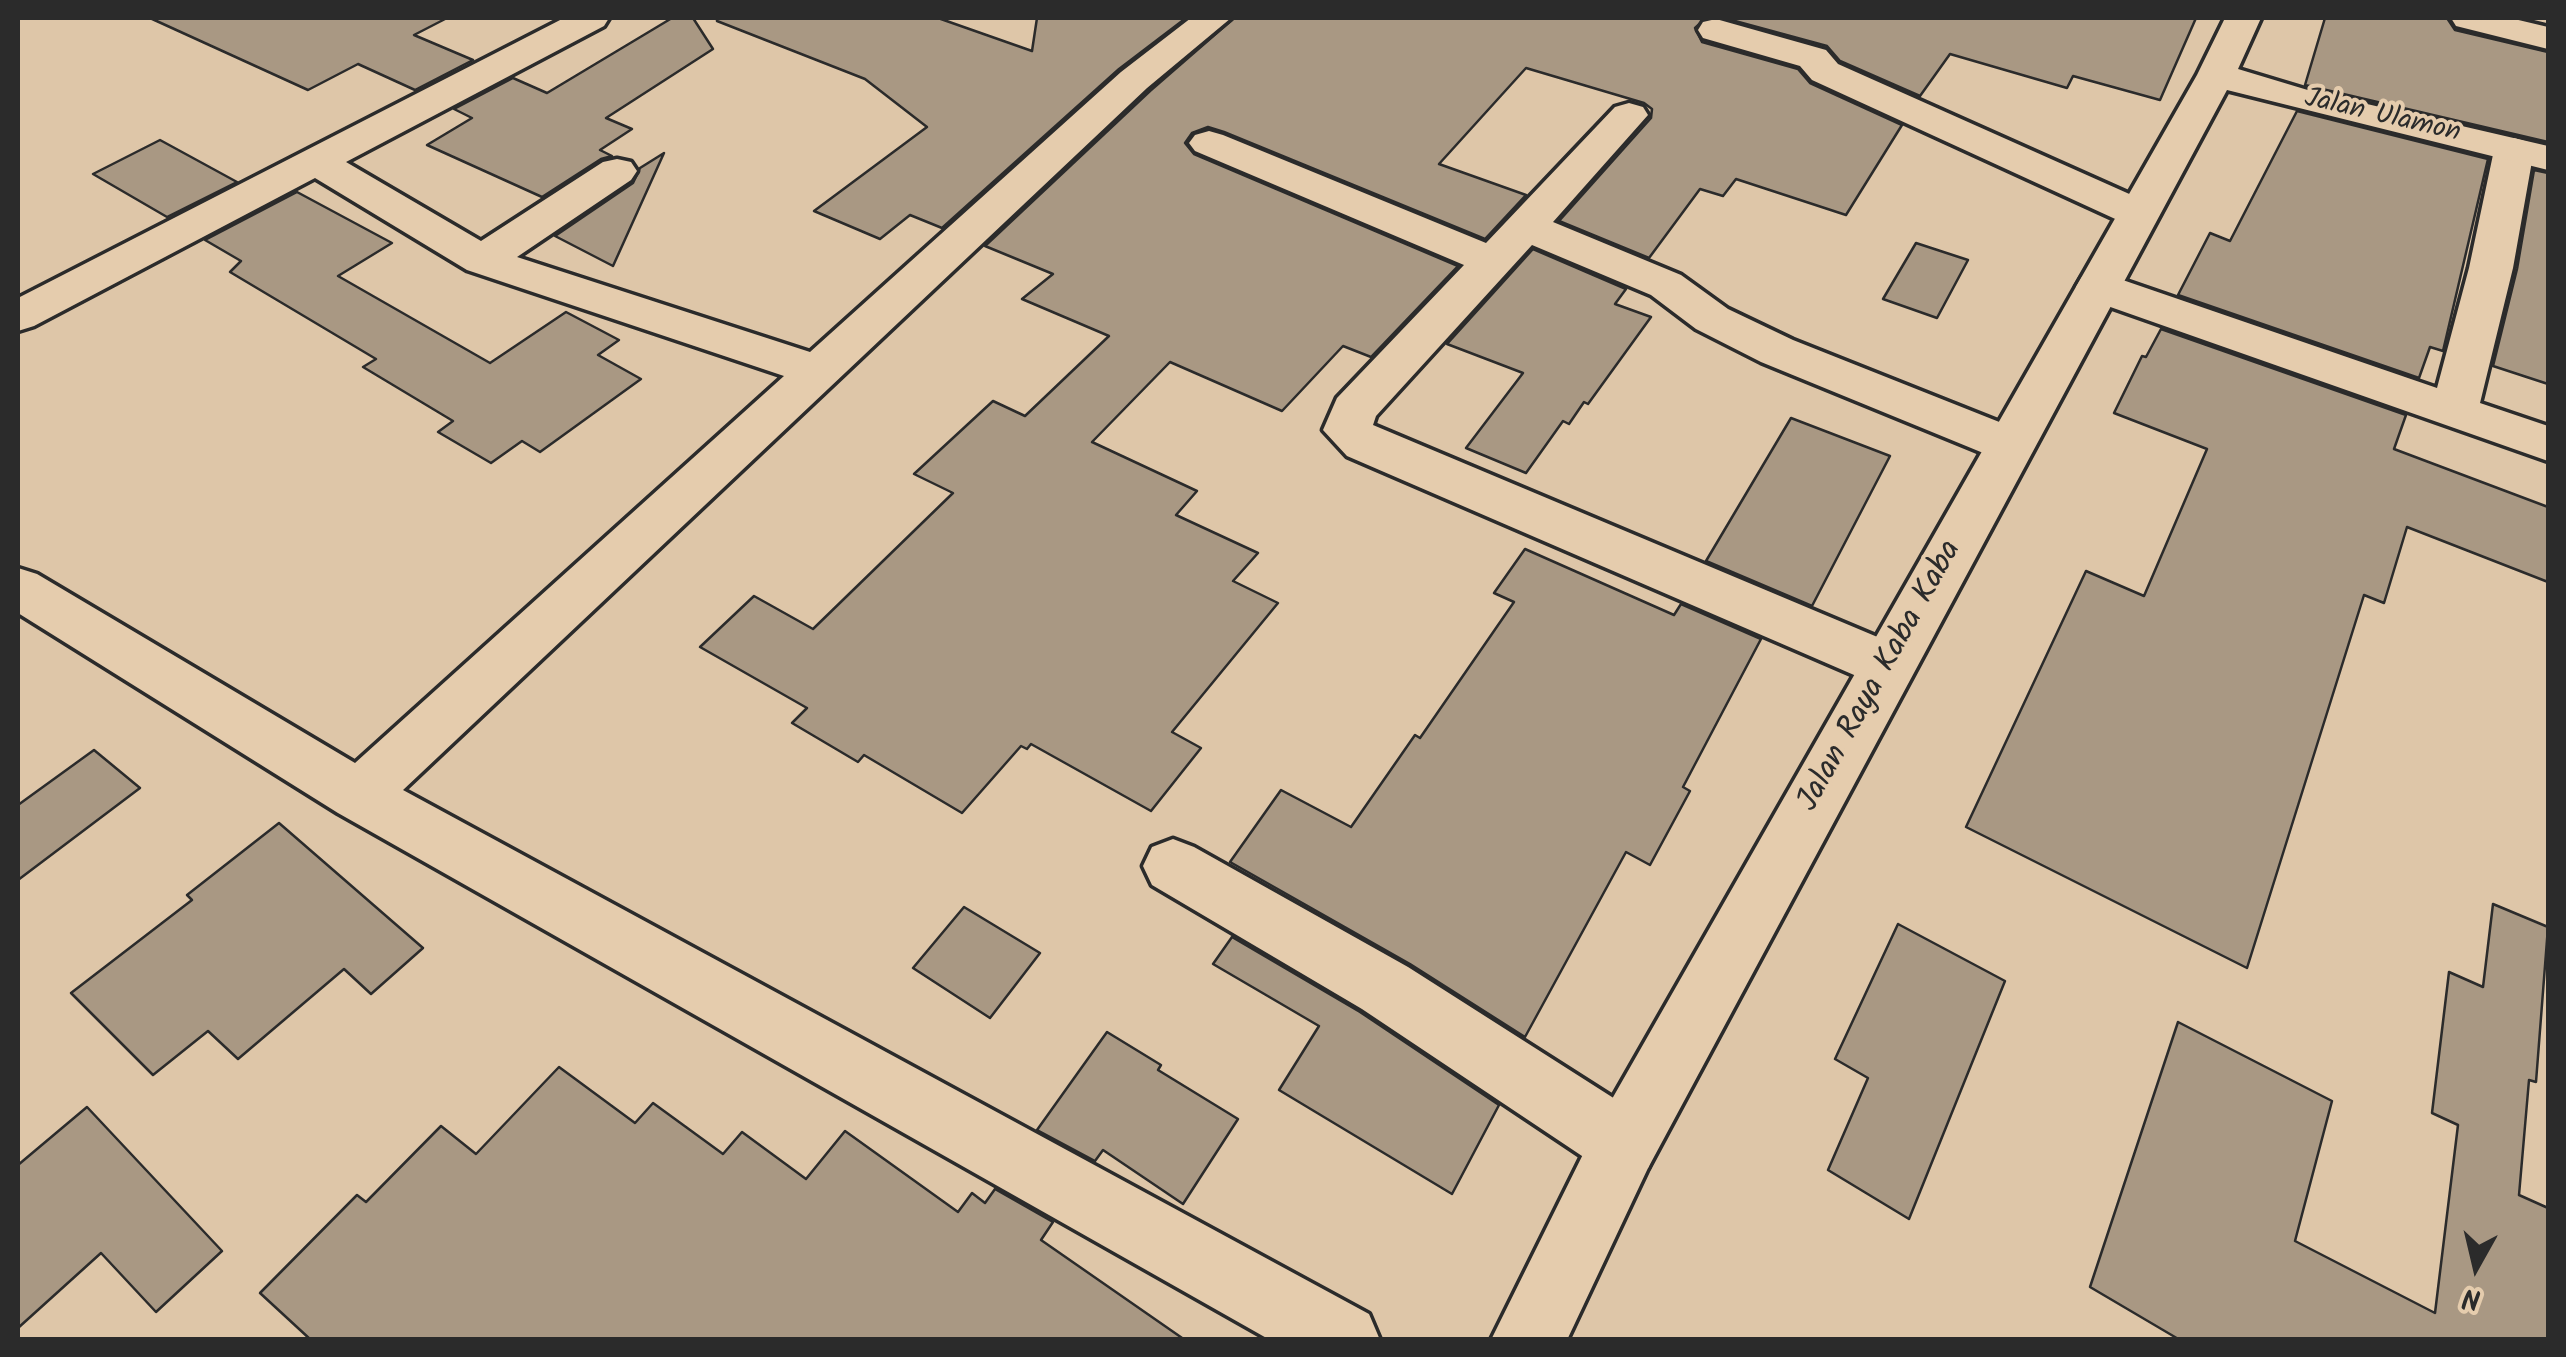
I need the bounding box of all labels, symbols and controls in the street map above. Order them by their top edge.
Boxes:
street label: Jalan Ulamon [2301,84,2463,152]
street label: Jalan Raya Kaba Kaba [1792,535,1972,819]
north arrow [2426,1217,2526,1317]
text: N [2460,1274,2484,1321]

